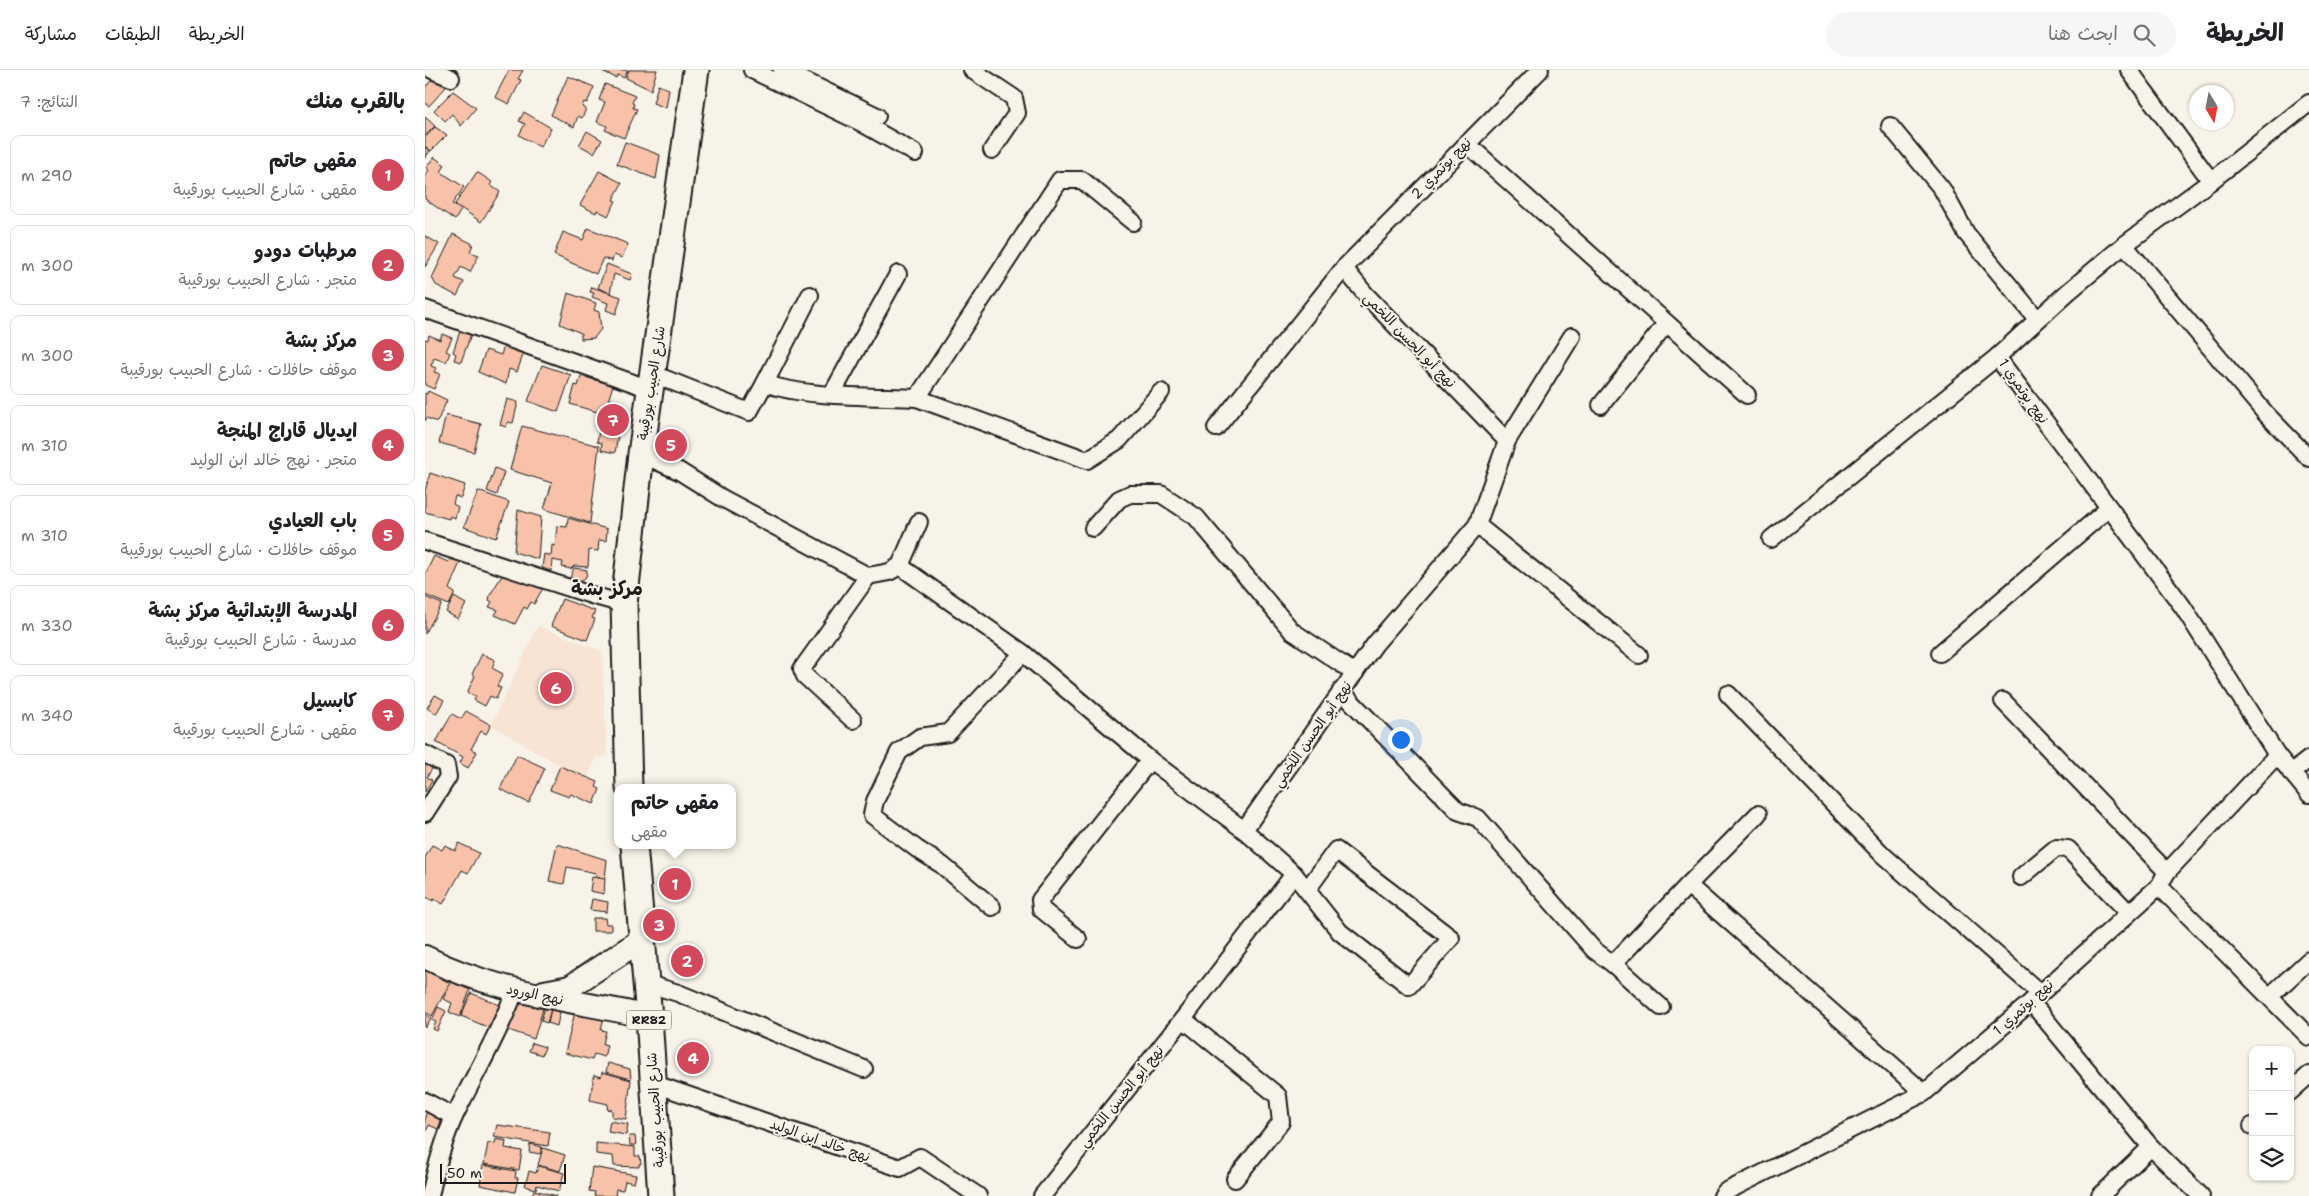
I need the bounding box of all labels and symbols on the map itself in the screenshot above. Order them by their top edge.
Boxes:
north arrow [2189,85,2234,130]
street label: نهج بوتمري 2 [1407,133,1476,204]
street label: نهج أبو الحسن اللخمي [1357,289,1460,394]
street label: شارع الحبيب بورقيبة [633,325,670,442]
street label: نهج بوتمري 1 [1993,355,2053,428]
pin: 7 [597,401,629,439]
pin: 5 [655,426,687,464]
district label: مركز بشة [571,576,643,601]
pin: 6 [540,669,572,707]
street label: نهج أبو الحسن اللخمي [1269,677,1359,793]
your location [1388,727,1414,753]
pin: 1 [659,865,691,903]
pin: 3 [643,906,675,944]
pin: 2 [671,942,703,980]
street label: نهج بوتمري 1 [1989,975,2058,1040]
street label: نهج الورود [505,979,565,1010]
road number: RR82 [627,1010,671,1030]
pin: 4 [677,1039,709,1077]
street label: نهج أبو الحسن اللخمي [1074,1042,1171,1153]
street label: شارع الحبيب بورقيبة [642,1052,669,1168]
street label: نهج خالد ابن الوليد [767,1114,873,1167]
scale bar [440,1161,566,1184]

